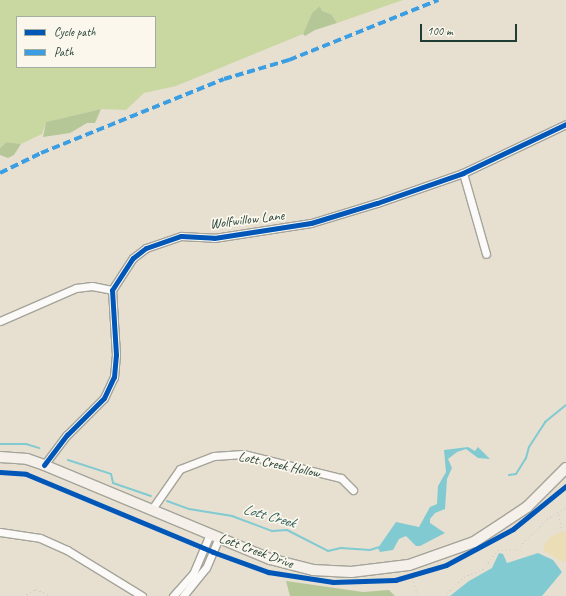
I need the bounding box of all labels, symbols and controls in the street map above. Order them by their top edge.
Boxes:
legend [16,16,156,68]
scale bar [422,16,519,42]
text: 100 m [427,23,453,39]
text: Cycle path [54,24,96,40]
text: Path [54,44,74,60]
street label: Wolfwillow Lane [209,207,285,233]
street label: Lott Creek Hollow [237,448,321,482]
water label: Lott Creek [241,500,297,532]
street label: Lott Creek Drive [217,530,295,572]

